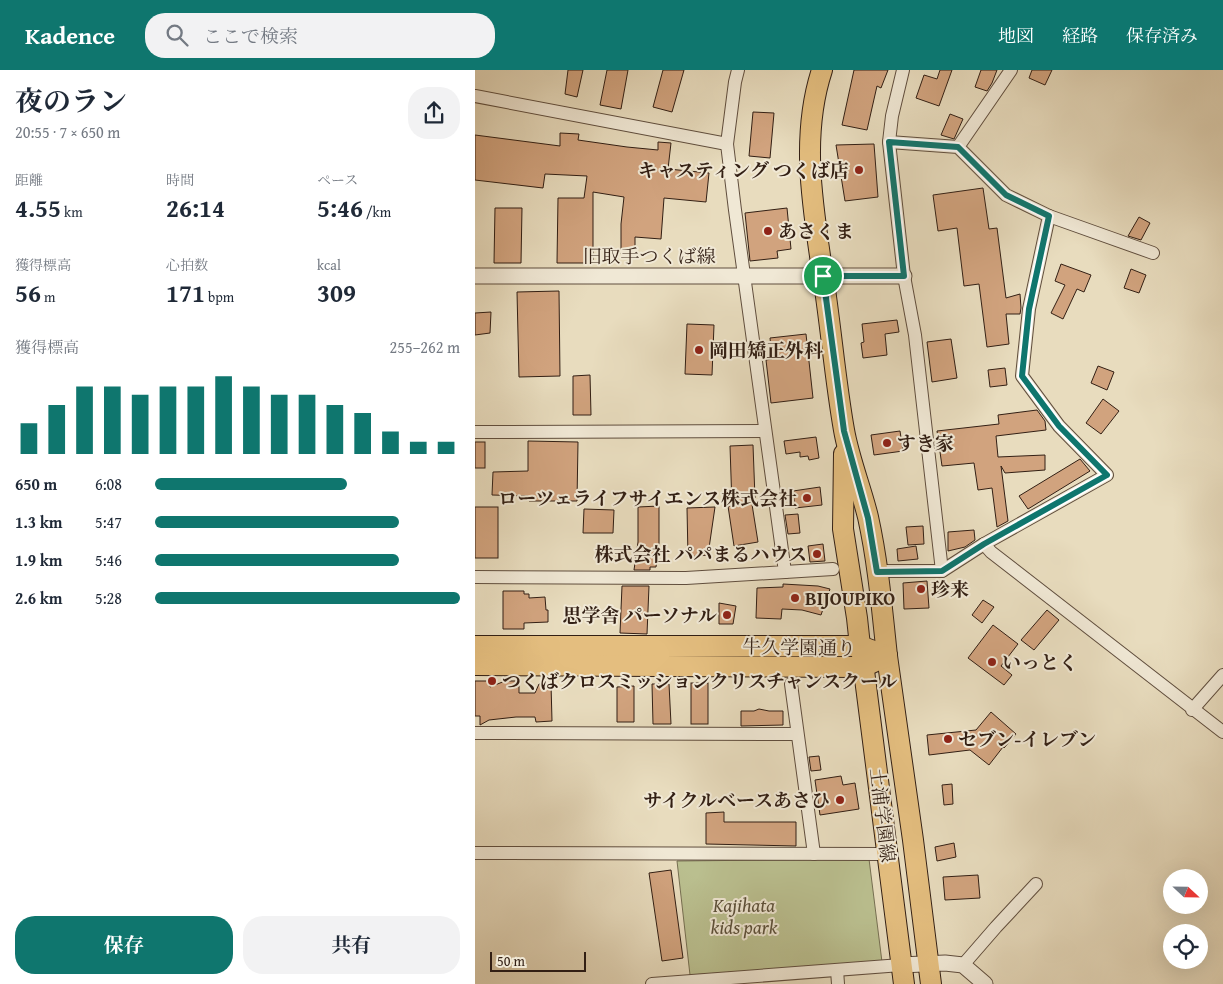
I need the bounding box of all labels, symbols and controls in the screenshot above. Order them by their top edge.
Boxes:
search box [145,13,495,58]
text: Kadence [25,18,115,53]
icon: search [163,21,191,49]
text: ここで検索 [203,22,298,50]
text: 地図 [998,22,1034,49]
text: 経路 [1062,22,1098,49]
text: 保存済み [1126,22,1198,49]
text: 夜のラン [15,80,127,121]
button: share [408,87,460,139]
text: 20:55 · 7 × 650 m [15,120,120,144]
place label: キャスティング つくば店 [638,156,849,184]
marker: キャスティング つくば店 [853,164,865,176]
text: 距離 [15,170,43,190]
text: 時間 [166,170,194,190]
text: ペース [317,170,358,190]
text: 4.55 [15,190,61,226]
text: 26:14 [166,190,225,226]
text: 5:46 [317,190,363,226]
text: km [61,202,83,222]
text: /km [363,202,391,222]
place label: あさくま [778,217,854,245]
marker: あさくま [762,225,774,237]
street label: 旧取手つくば線 [582,242,716,270]
text: 獲得標高 [15,255,71,275]
text: 心拍数 [166,255,208,275]
text: kcal [317,255,341,275]
pin [802,255,844,297]
icon: arrive [809,262,837,290]
text: 56 [15,275,41,311]
text: 171 [166,275,205,311]
text: 309 [317,275,356,311]
text: m [41,287,55,307]
text: bpm [205,287,234,307]
text: 獲得標高 [15,335,79,359]
text: 255–262 m [390,335,460,359]
place label: 岡田矯正外科 [709,336,823,364]
marker: 岡田矯正外科 [693,344,705,356]
place label: すき家 [897,429,954,457]
marker: すき家 [881,437,893,449]
text: 650 m [15,472,57,496]
text: 6:08 [95,472,122,496]
place label: ローツェライフサイエンス株式会社 [498,484,797,512]
marker: ローツェライフサイエンス株式会社 [801,492,813,504]
text: 1.3 km [15,510,62,534]
text: 5:47 [95,510,122,534]
place label: 株式会社 パパまるハウス [594,540,807,568]
text: 1.9 km [15,548,62,572]
text: 5:46 [95,548,122,572]
marker: 株式会社 パパまるハウス [811,548,823,560]
place label: 珍来 [931,575,969,603]
marker: 珍来 [915,583,927,595]
place label: BIJOUPIKO [805,584,895,612]
text: 2.6 km [15,586,62,610]
text: 5:28 [95,586,122,610]
marker: BIJOUPIKO [789,592,801,604]
place label: 思学舎 パーソナル [563,601,717,629]
marker: 思学舎 パーソナル [721,609,733,621]
street label: 牛久学園通り [742,632,856,662]
place label: いっとく [1002,648,1078,676]
marker: いっとく [986,656,998,668]
place label: つくばクロスミッションクリスチャンスクール [502,667,898,695]
marker: つくばクロスミッションクリスチャンスクール [486,675,498,687]
place label: セブン-イレブン [958,725,1096,753]
marker: セブン-イレブン [942,733,954,745]
street label: 土浦学園線 [863,766,903,864]
place label: サイクルベースあさひ [643,786,830,814]
marker: サイクルベースあさひ [834,794,846,806]
north arrow [1163,869,1207,914]
map controls [1163,869,1208,969]
park label: Kajihata kids park [711,891,778,941]
button: 保存 [15,916,233,974]
button: 共有 [243,916,460,974]
button: locate [1163,924,1208,969]
scale bar [490,949,586,972]
text: 50 m [497,951,525,971]

